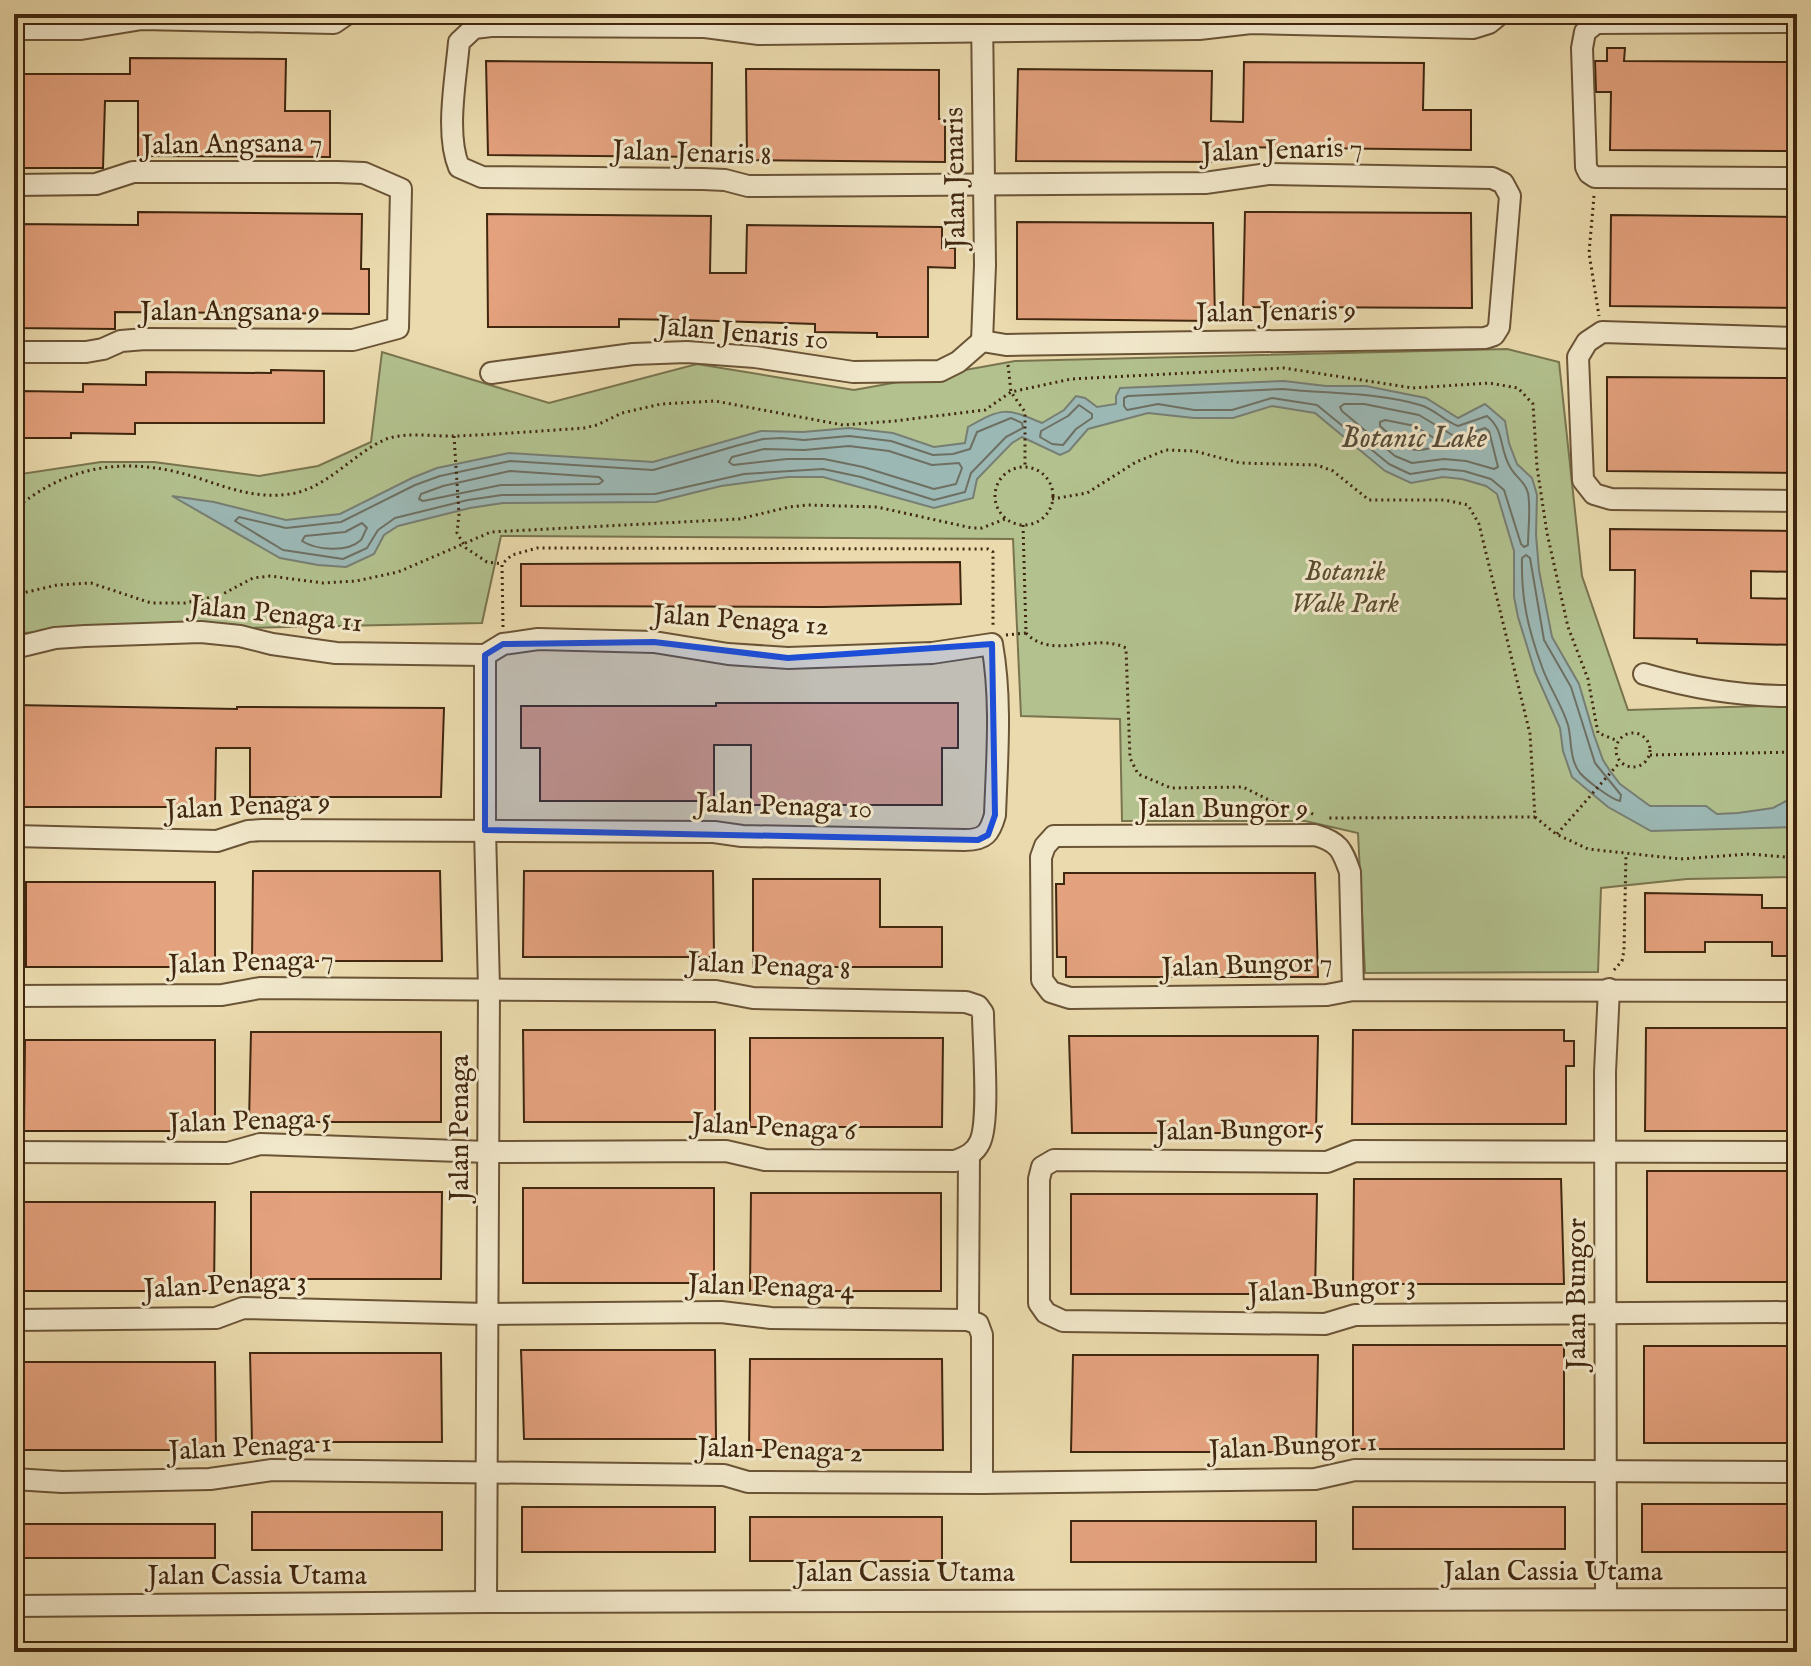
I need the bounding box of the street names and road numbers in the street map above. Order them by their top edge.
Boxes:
street label: Jalan Jenaris [937,107,975,252]
street label: Jalan Angsana 7 [138,126,323,164]
street label: Jalan Jenaris 7 [1198,131,1363,171]
street label: Jalan Jenaris 8 [609,134,772,174]
street label: Jalan Jenaris 9 [1193,294,1356,332]
street label: Jalan Angsana 9 [137,295,320,330]
street label: Jalan Jenaris 10 [653,309,830,359]
street label: Jalan Penaga 11 [185,588,364,641]
street label: Jalan Penaga 12 [649,597,830,645]
street label: Jalan Penaga 9 [162,785,331,829]
street label: Jalan Penaga 10 [692,786,873,828]
street label: Jalan Bungor 9 [1135,792,1308,827]
street label: Jalan Penaga 7 [165,943,334,983]
street label: Jalan Penaga 8 [683,945,852,989]
street label: Jalan Bungor 7 [1158,946,1333,987]
street label: Jalan Penaga [443,1054,478,1204]
street label: Jalan Penaga 5 [165,1102,332,1142]
street label: Jalan Penaga 6 [688,1106,858,1150]
street label: Jalan Bungor 5 [1153,1112,1324,1150]
street label: Jalan Bungor [1560,1218,1595,1373]
street label: Jalan Penaga 3 [140,1264,307,1308]
street label: Jalan Penaga 4 [684,1268,855,1308]
street label: Jalan Bungor 3 [1244,1268,1417,1312]
street label: Jalan Bungor 1 [1205,1425,1378,1469]
street label: Jalan Penaga 1 [165,1426,332,1470]
street label: Jalan Penaga 2 [694,1431,863,1471]
street label: Jalan Cassia Utama [1440,1555,1664,1590]
street label: Jalan Cassia Utama [792,1556,1016,1591]
street label: Jalan Cassia Utama [144,1559,368,1594]

